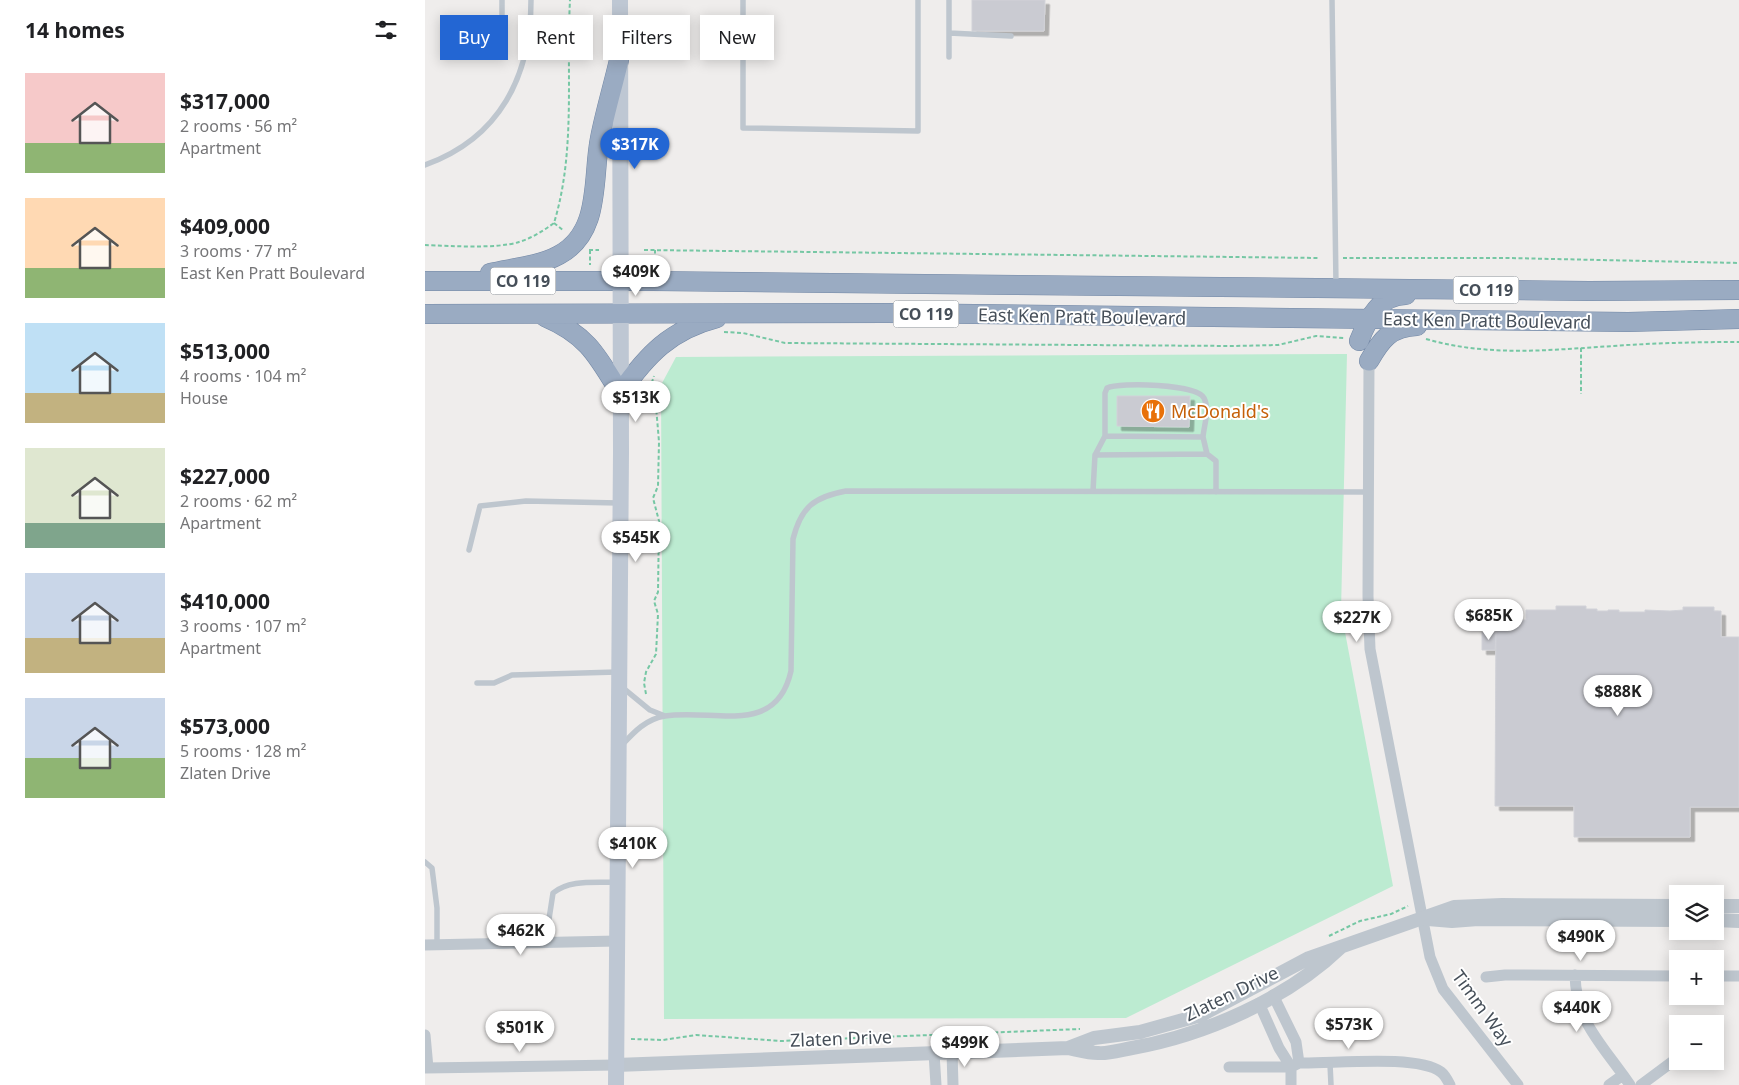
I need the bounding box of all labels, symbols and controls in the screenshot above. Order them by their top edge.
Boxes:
chip: Buy [440,15,508,60]
chip: Rent [518,15,593,60]
chip: Filters [603,15,690,60]
chip: New [700,15,774,60]
text: 14 homes [25,16,125,44]
icon: filters [372,16,400,44]
text: $317,000 [180,87,270,115]
icon: home [65,93,125,153]
text: 2 rooms · 56 m² [180,115,297,137]
pin: $317K [600,128,670,170]
text: $317K [611,133,659,155]
text: Apartment [180,137,261,159]
text: $409,000 [180,212,270,240]
icon: home [65,218,125,278]
text: 3 rooms · 77 m² [180,240,297,262]
pin: $409K [601,254,671,297]
text: $409K [612,260,660,282]
text: East Ken Pratt Boulevard [180,262,365,284]
road number: CO 119 [491,268,555,294]
road number: CO 119 [1453,276,1519,304]
road number: CO 119 [893,300,959,328]
street label: East Ken Pratt Boulevard [978,302,1186,330]
street label: East Ken Pratt Boulevard [1383,306,1591,334]
text: $513,000 [180,337,270,365]
icon: home [65,343,125,403]
text: 4 rooms · 104 m² [180,365,306,387]
pin: $513K [601,380,671,423]
text: $513K [612,386,660,408]
text: House [180,387,228,409]
restaurant icon: McDonald's [1140,398,1166,424]
place label: McDonald's [1171,399,1269,423]
text: $227,000 [180,462,270,490]
icon: home [65,468,125,528]
text: 2 rooms · 62 m² [180,490,297,512]
text: Apartment [180,512,261,534]
pin: $545K [601,520,671,563]
text: $545K [612,526,660,548]
text: $410,000 [180,587,270,615]
icon: home [65,593,125,653]
pin: $685K [1454,598,1524,641]
pin: $227K [1322,600,1392,643]
text: $685K [1465,604,1513,626]
text: $227K [1333,606,1381,628]
text: 3 rooms · 107 m² [180,615,306,637]
text: Apartment [180,637,261,659]
pin: $888K [1583,674,1653,717]
text: $888K [1594,680,1642,702]
text: $573,000 [180,712,270,740]
icon: home [65,718,125,778]
text: 5 rooms · 128 m² [180,740,306,762]
text: Zlaten Drive [180,762,271,784]
pin: $410K [598,826,668,869]
text: $410K [609,832,657,854]
map controls [1669,885,1724,1070]
button: layers [1669,885,1724,940]
pin: $462K [486,914,556,956]
text: $462K [497,919,545,941]
pin: $490K [1546,920,1616,962]
text: $490K [1557,925,1605,947]
button: + [1669,950,1724,1005]
street label: Zlaten Drive [1180,960,1282,1026]
street label: Timm Way [1447,965,1519,1052]
pin: $440K [1542,990,1612,1033]
text: $440K [1553,996,1601,1018]
pin: $573K [1314,1008,1384,1050]
pin: $501K [485,1010,555,1053]
text: $573K [1325,1013,1373,1035]
button: − [1669,1015,1724,1070]
text: $501K [496,1016,544,1038]
street label: Zlaten Drive [790,1024,892,1052]
pin: $499K [930,1026,1000,1068]
text: $499K [941,1031,989,1053]

